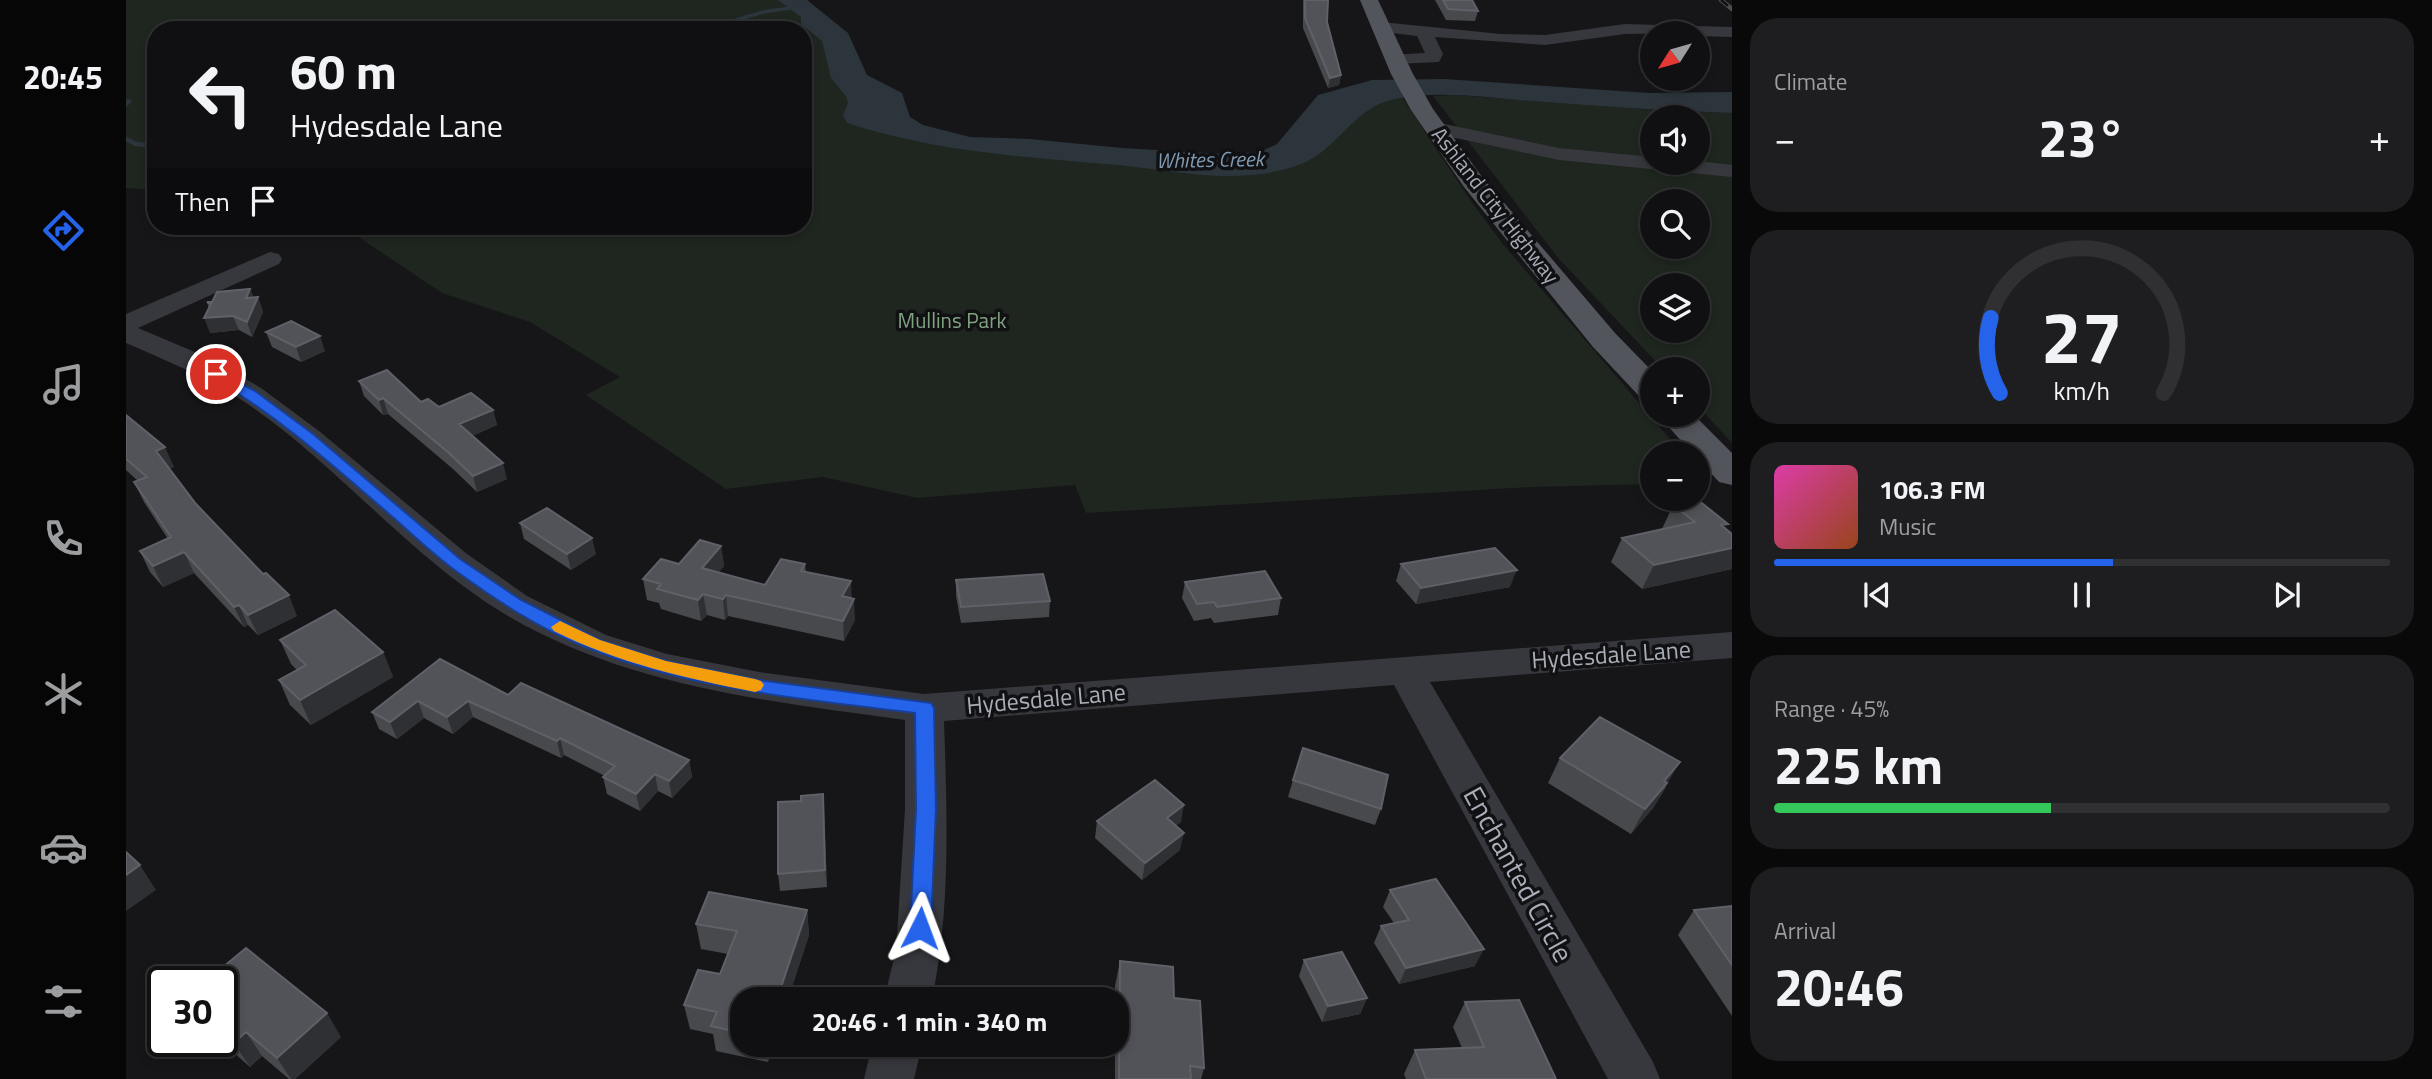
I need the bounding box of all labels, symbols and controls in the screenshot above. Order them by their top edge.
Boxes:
north arrow [1640,21,1710,91]
map controls [1640,21,1710,511]
text: 60 m [290,33,397,108]
icon: left [175,49,266,140]
text: 20:45 [23,53,103,101]
text: Climate [1774,64,1847,99]
text: 23° [2038,98,2126,177]
text: Hydesdale Lane [290,101,503,149]
button: sound [1640,105,1710,175]
text: − [1774,109,1795,167]
text: + [2369,109,2390,167]
street label: Ashland City Highway [1425,120,1567,290]
water label: Whites Creek [1156,142,1267,176]
text: Then [175,182,230,221]
icon: arrive [244,182,282,220]
button: search [1640,189,1710,259]
icon: directions [39,206,88,255]
button: layers [1640,273,1710,343]
text: 27 [2041,282,2123,392]
park label: Mullins Park [898,304,1006,336]
pin [186,344,246,404]
icon: arrive [197,355,235,393]
button: + [1640,357,1710,427]
icon: music [39,360,88,409]
text: km/h [2054,372,2110,410]
button: − [1640,441,1710,511]
text: 106.3 FM [1879,470,1986,509]
text: Music [1879,509,1936,544]
icon: phone [39,514,88,563]
icon: previous [1858,576,1896,614]
icon: pause [2063,576,2101,614]
icon: next [2268,576,2306,614]
street label: Hydesdale Lane [1530,630,1692,678]
icon: climate [39,669,88,718]
street label: Hydesdale Lane [965,673,1127,723]
text: Range · 45% [1774,691,1889,726]
text: 225 km [1774,725,1943,804]
street label: Enchanted Circle [1453,778,1585,970]
icon: car [39,823,88,872]
position arrow [883,891,957,965]
text: Arrival [1774,913,1836,948]
text: 20:46 [1774,947,1904,1026]
speed limit sign: 30 [147,966,238,1057]
icon: filters [39,977,88,1026]
text: 20:46 · 1 min · 340 m [812,1002,1047,1041]

